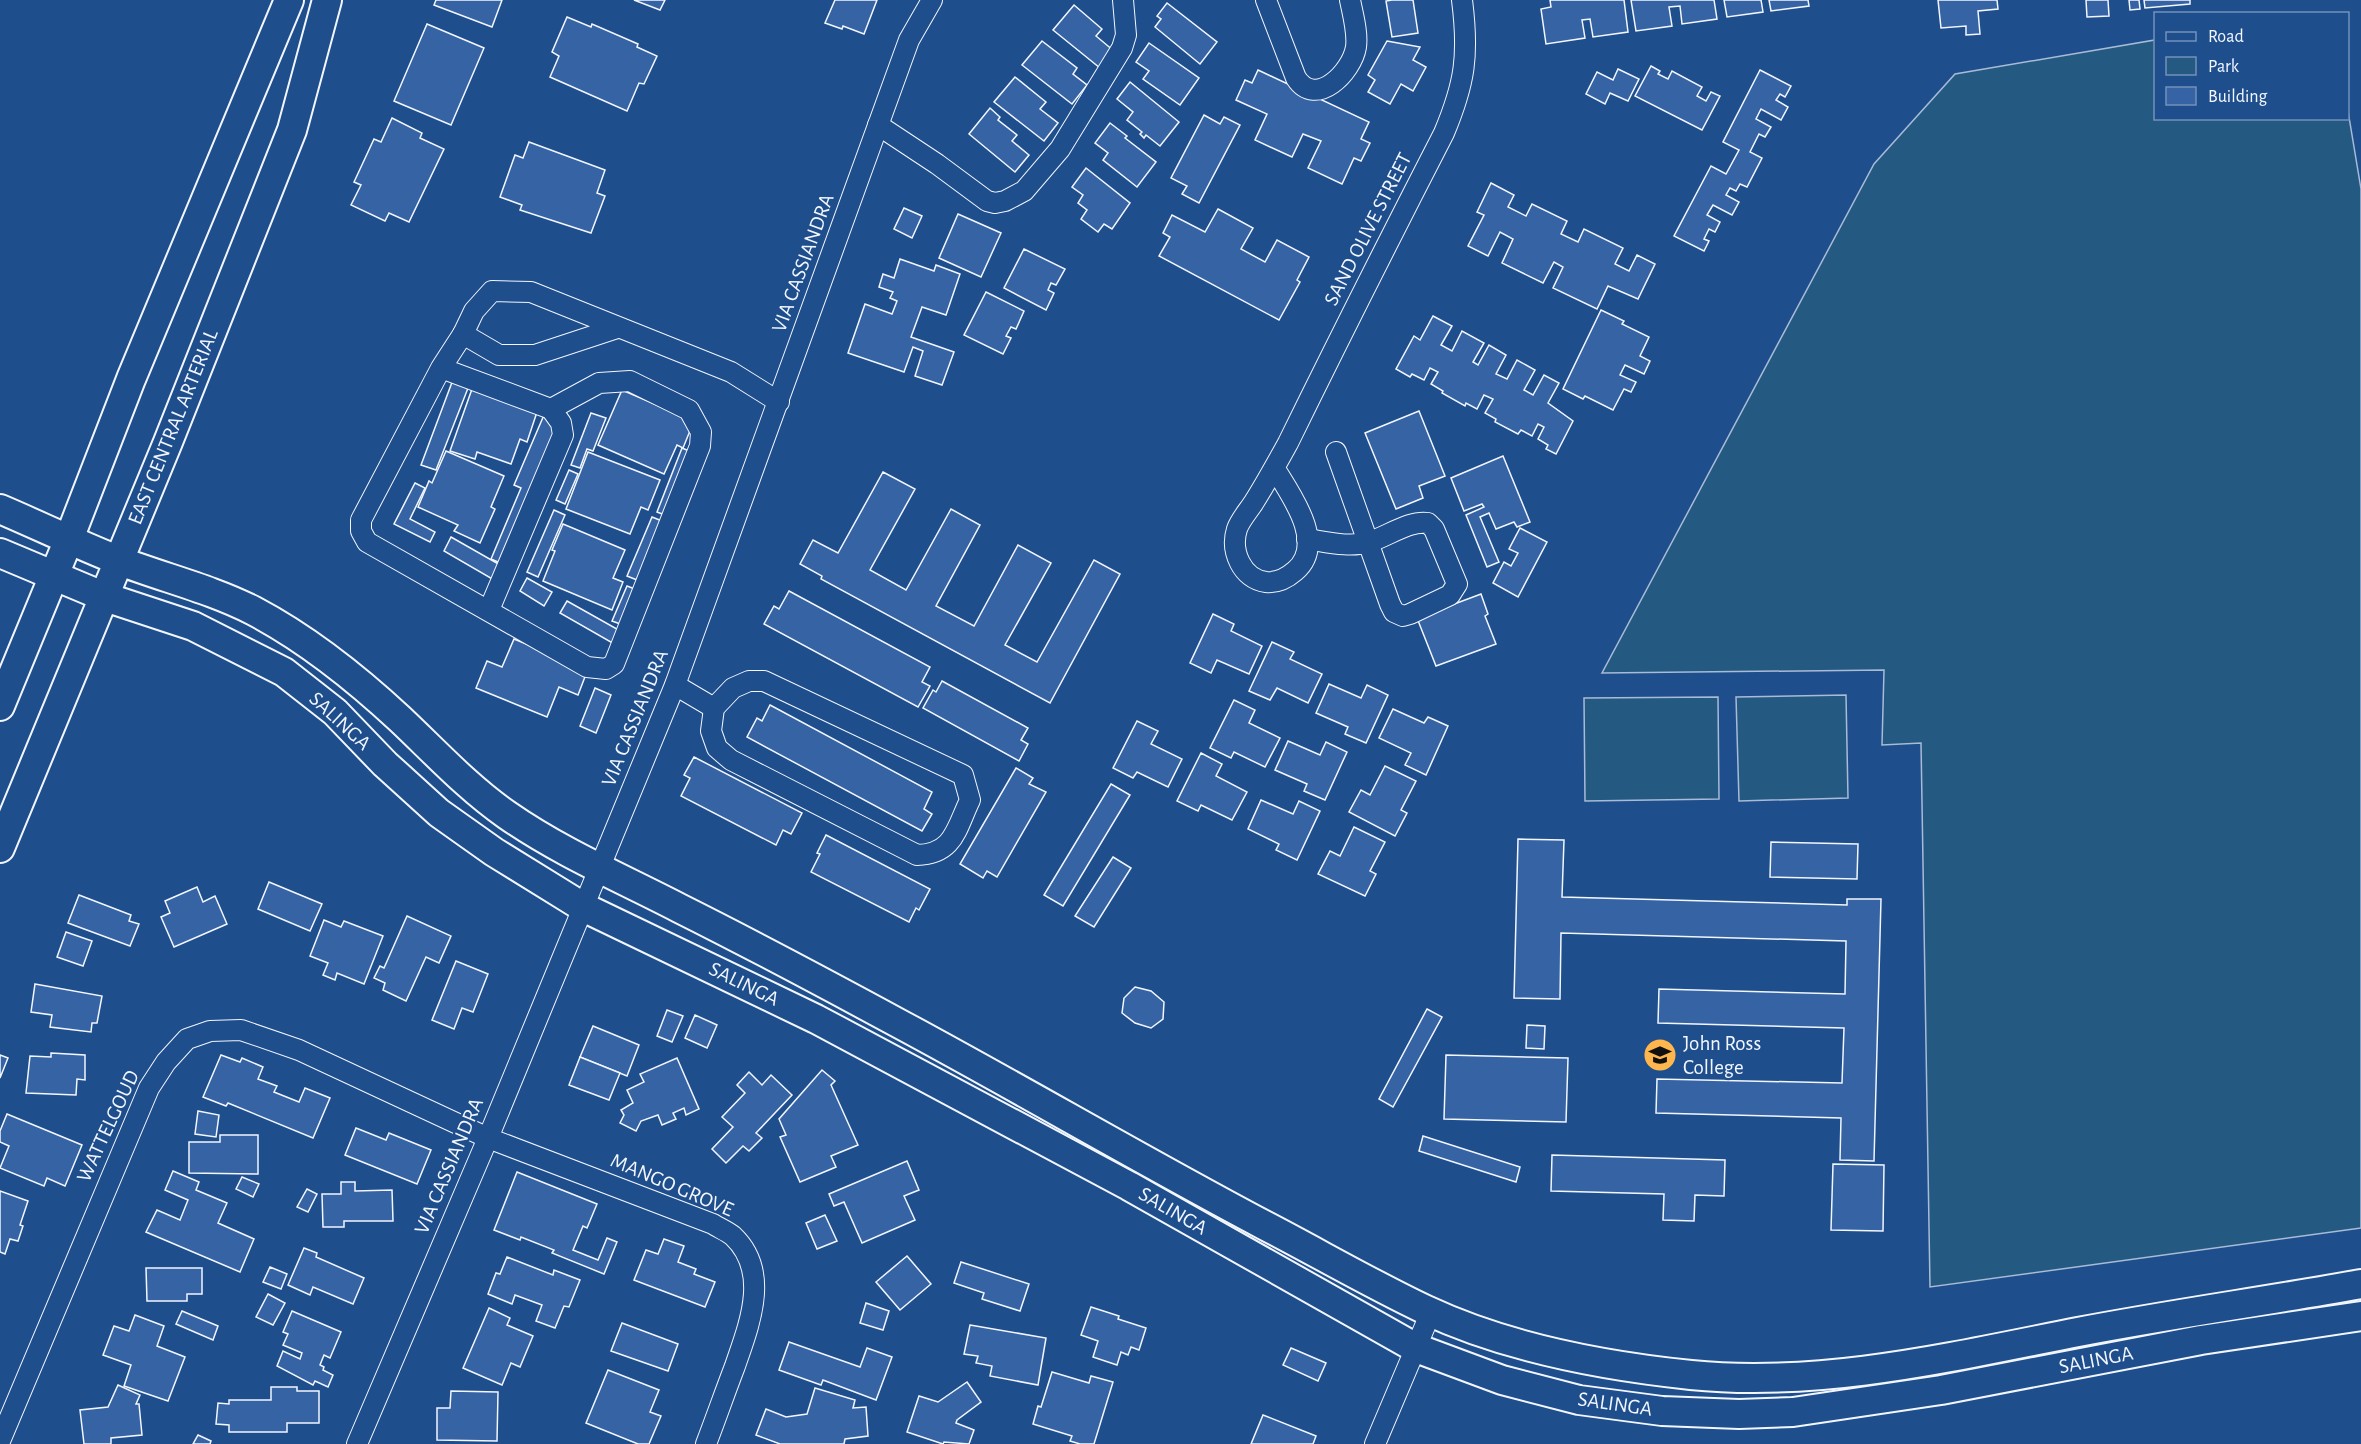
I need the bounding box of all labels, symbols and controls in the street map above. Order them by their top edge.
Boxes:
legend [2154,12,2349,120]
text: Road [2208,28,2244,46]
text: Park [2208,58,2240,76]
text: Building [2208,88,2268,106]
street label: SAND OLIVE STREET [1320,149,1416,309]
street label: VIA CASSIANDRA [768,191,838,335]
street label: EAST CENTRAL ARTERIAL [124,326,222,528]
street label: VIA CASSIANDRA [598,647,672,789]
street label: SALINGA [305,688,375,754]
street label: SALINGA [706,958,782,1010]
place label: John Ross College [1683,1033,1761,1078]
school or university icon: John Ross College [1642,1037,1678,1073]
street label: WATTELGOUD [73,1067,143,1185]
street label: VIA CASSIANDRA [411,1095,487,1237]
street label: MANGO GROVE [608,1150,736,1220]
street label: SALINGA [1135,1183,1211,1239]
street label: SALINGA [2057,1343,2135,1377]
street label: SALINGA [1576,1388,1654,1420]

